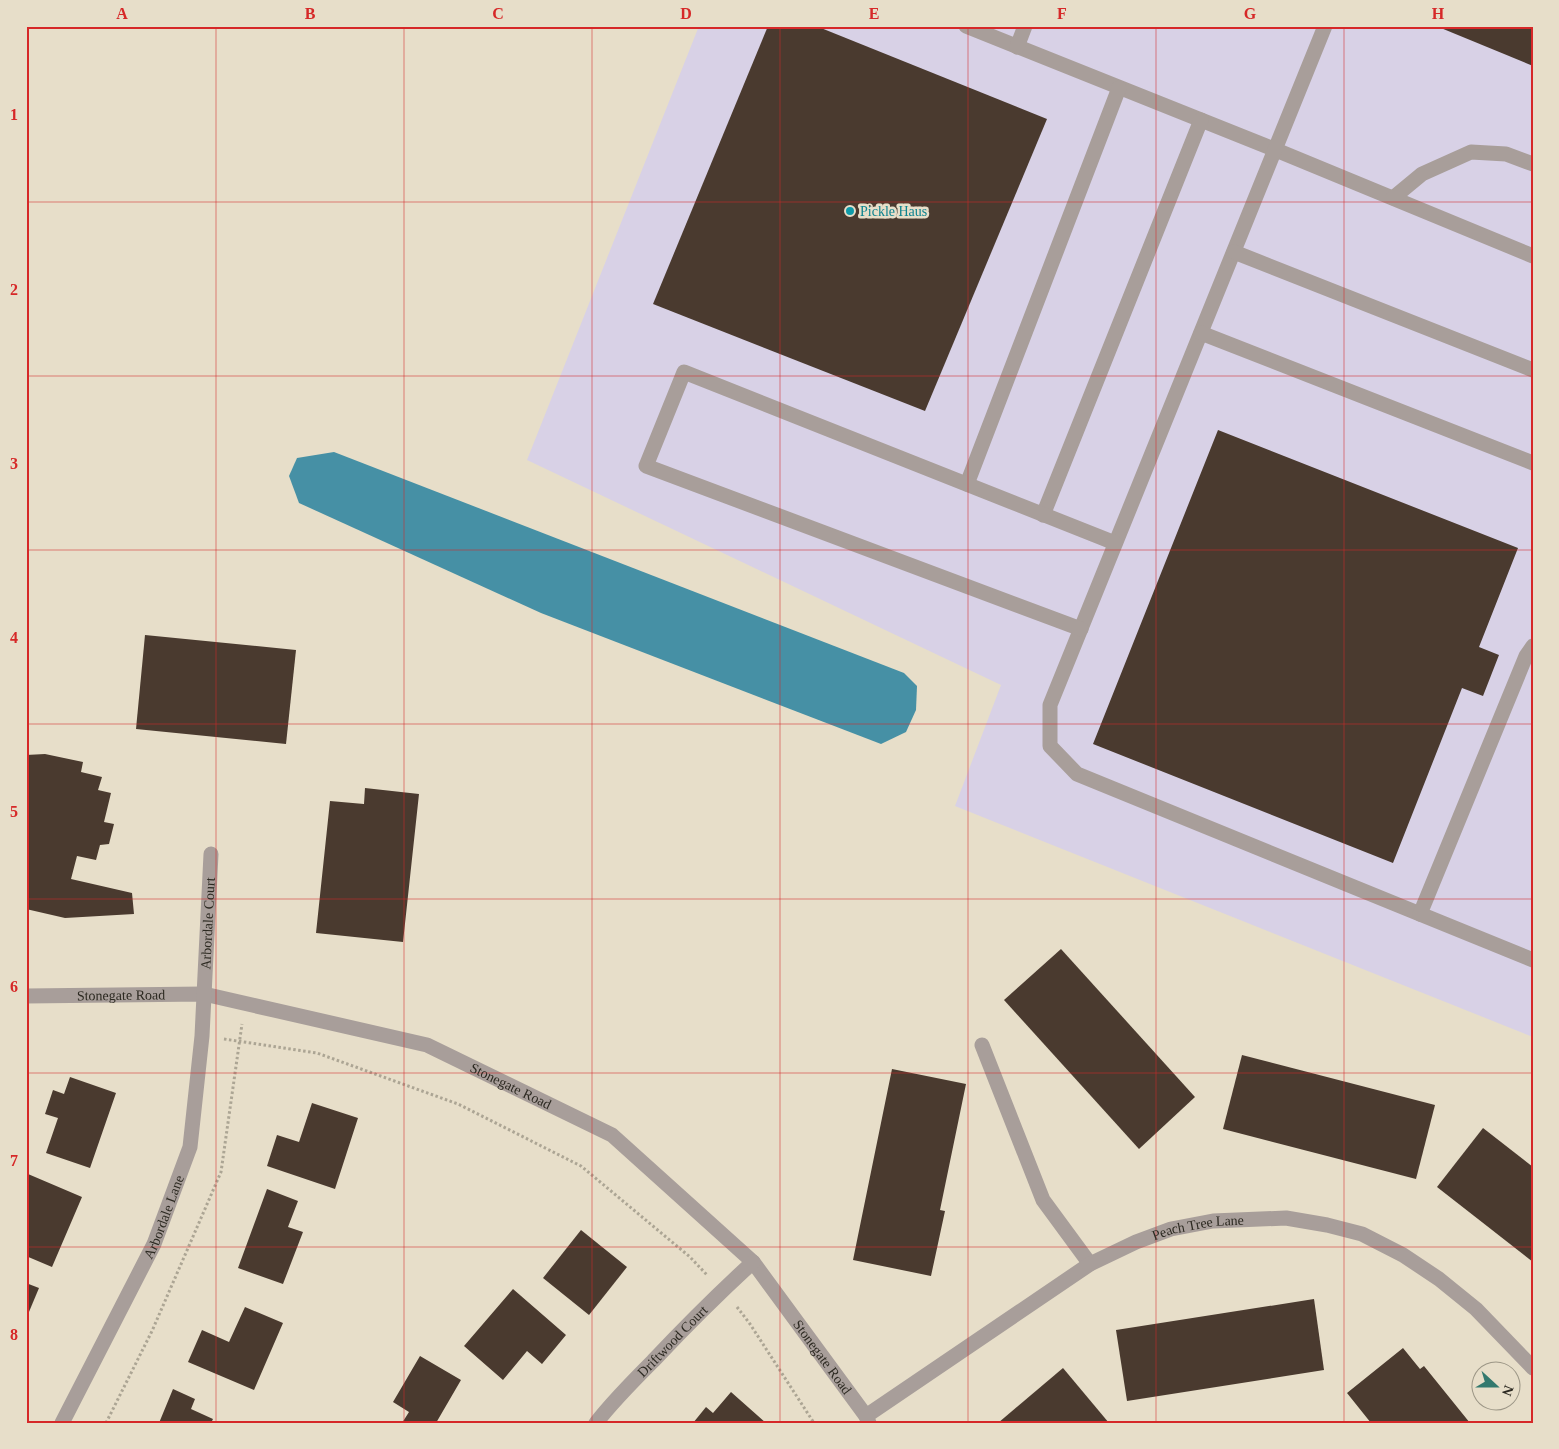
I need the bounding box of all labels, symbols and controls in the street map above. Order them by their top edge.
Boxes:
text: A [116,5,128,22]
text: B [305,5,316,22]
text: C [492,5,504,22]
text: D [680,5,692,22]
text: E [869,5,879,22]
text: F [1057,5,1067,22]
text: G [1244,5,1257,22]
text: H [1432,5,1445,22]
text: 1 [10,106,18,123]
place label: Pickle Haus [860,204,927,219]
marker: Pickle Haus [844,205,856,217]
text: 2 [10,281,18,298]
text: 3 [10,455,18,472]
text: 4 [10,629,18,646]
text: 5 [10,803,18,820]
street label: Arbordale Court [198,877,217,970]
text: 6 [10,978,18,995]
street label: Stonegate Road [77,987,165,1003]
street label: Stonegate Road [468,1060,554,1112]
text: 7 [10,1152,18,1169]
street label: Arbordale Lane [140,1173,186,1261]
street label: Peach Tree Lane [1150,1212,1244,1243]
street label: Driftwood Court [634,1302,710,1380]
street label: Stonegate Road [790,1317,855,1397]
text: 8 [10,1326,18,1343]
north arrow [1472,1362,1522,1412]
text: N [1499,1383,1516,1398]

